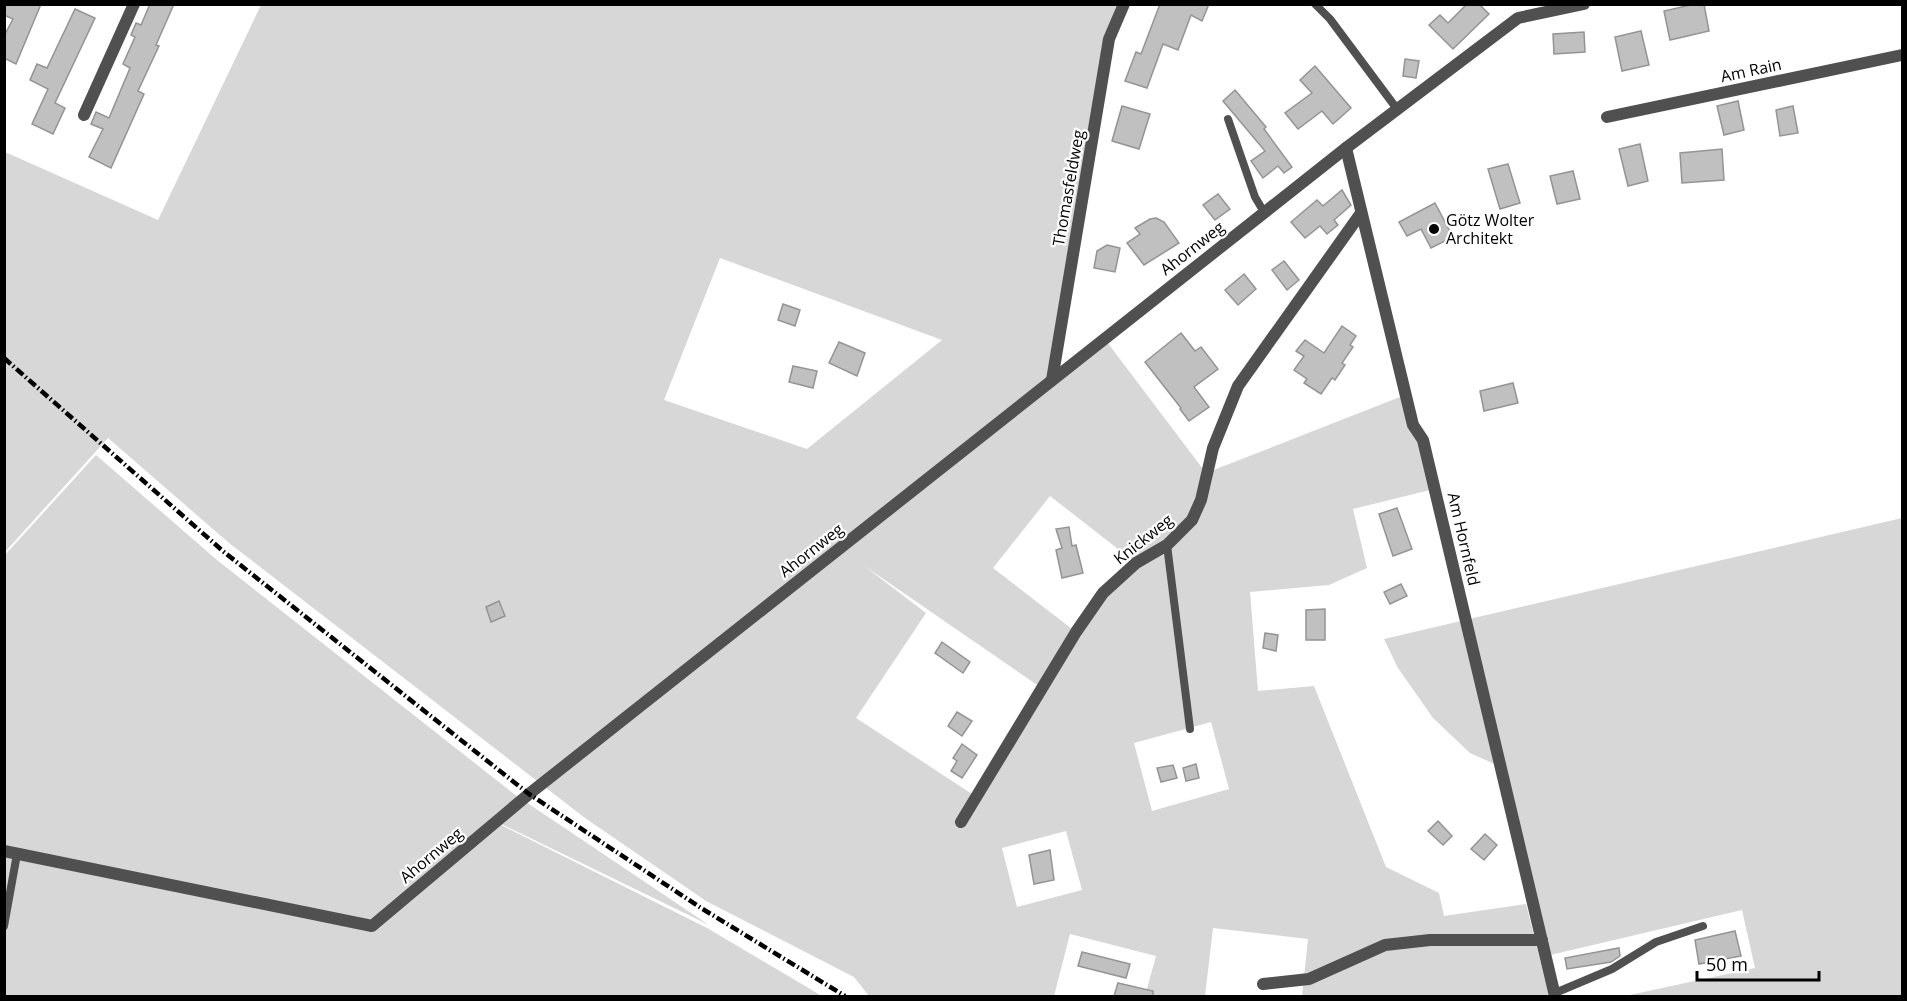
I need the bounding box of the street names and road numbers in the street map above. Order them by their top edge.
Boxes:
street label: Am Rain [1719,53,1783,87]
street label: Thomasfeldweg [1047,128,1089,248]
street label: Ahornweg [1155,216,1229,280]
street label: Am Hornfeld [1443,490,1485,588]
street label: Knickweg [1109,509,1178,569]
street label: Ahornweg [774,518,848,582]
street label: Ahornweg [395,822,467,888]

